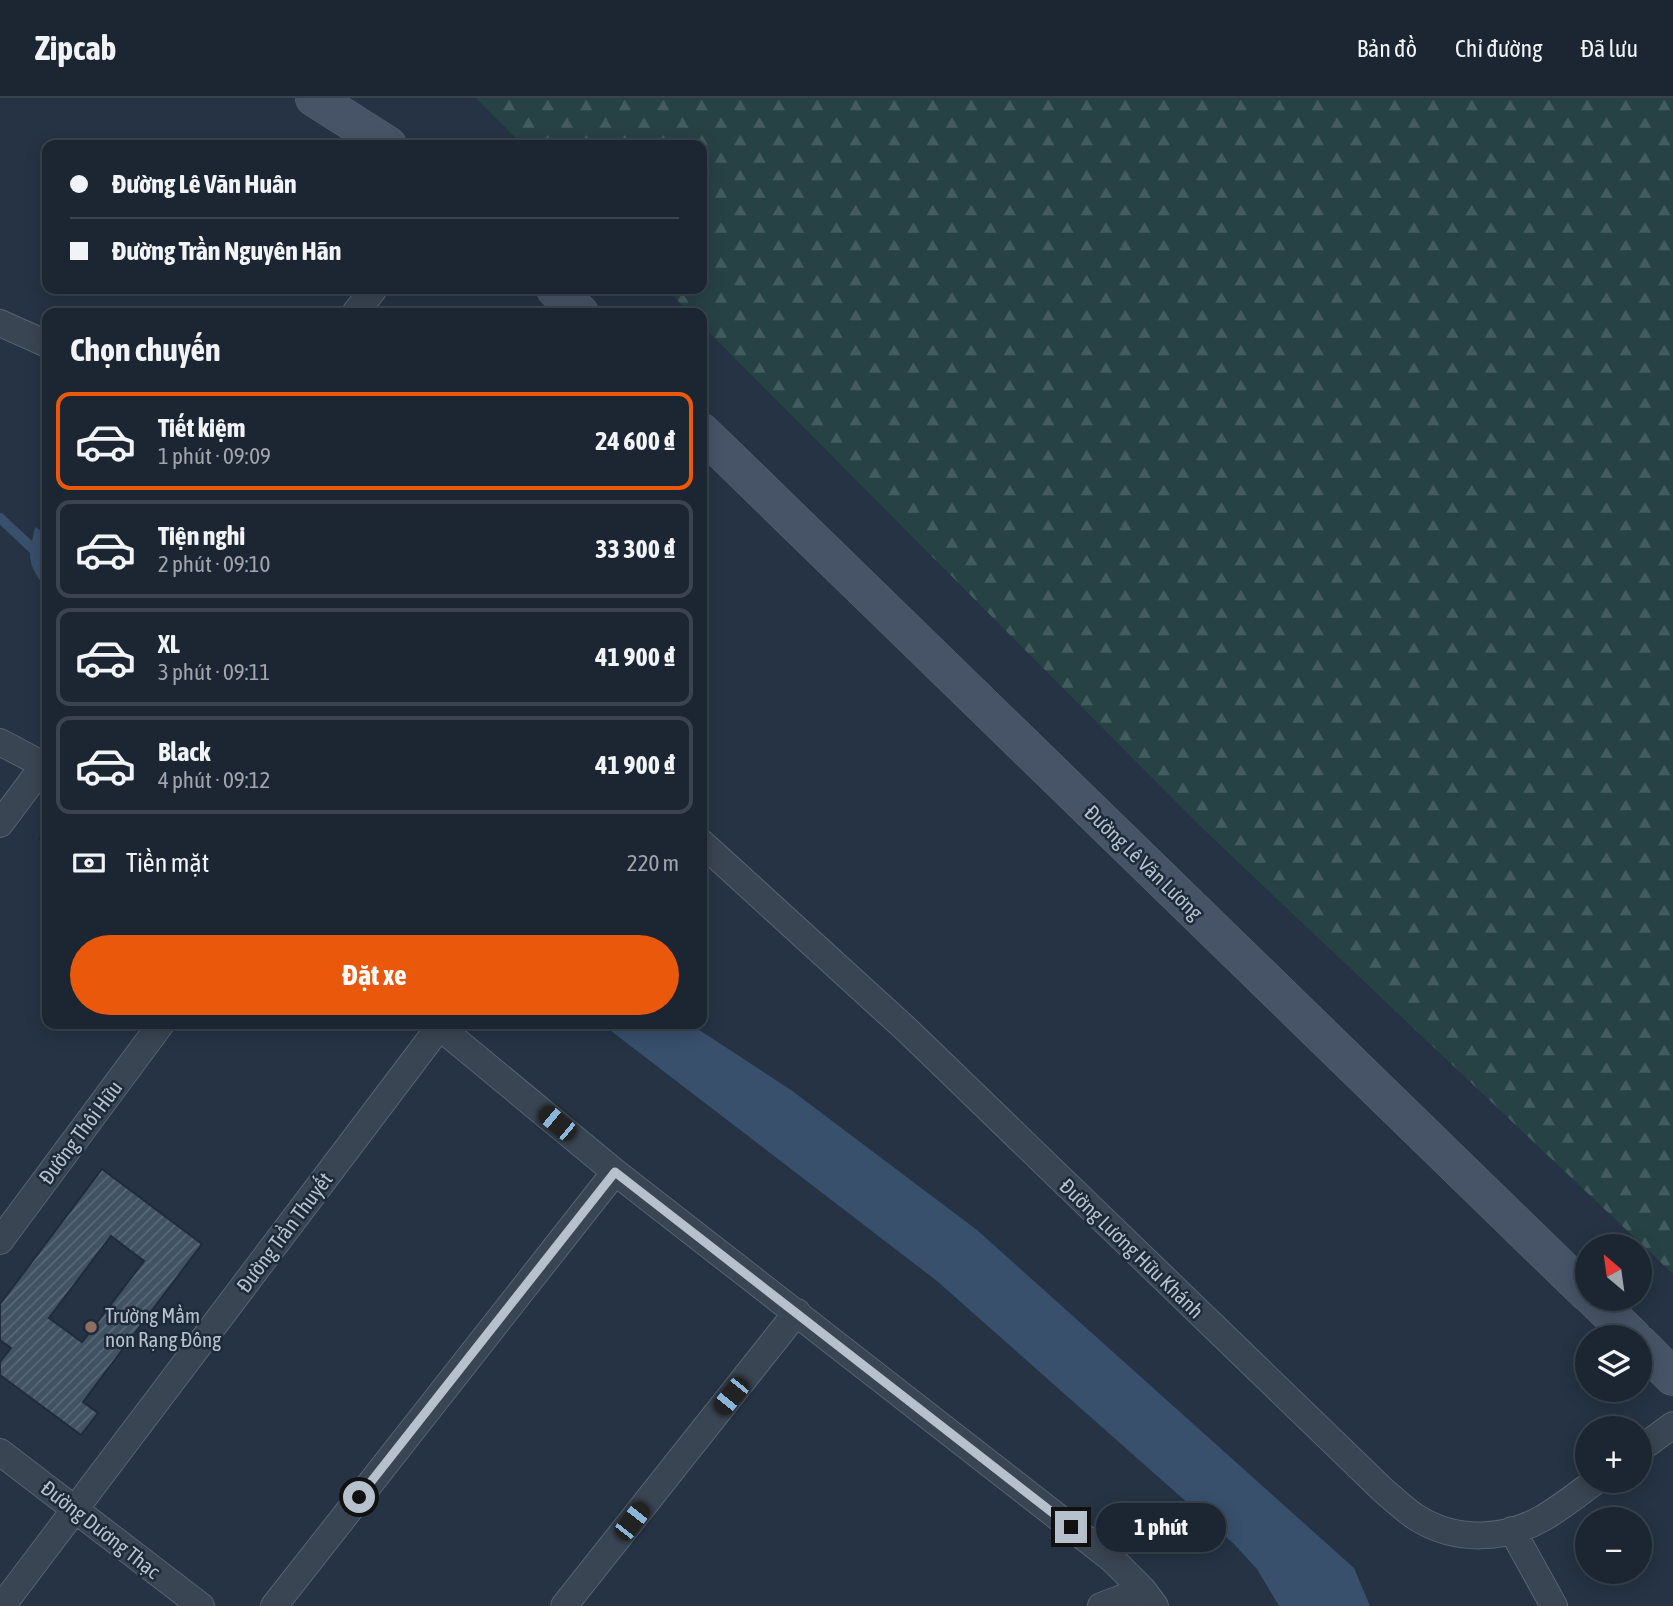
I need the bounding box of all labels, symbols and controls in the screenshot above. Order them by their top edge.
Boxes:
text: Zipcab [35,29,116,67]
text: Bản đồ [1357,35,1417,62]
text: Chỉ đường [1455,35,1543,62]
text: Đã lưu [1581,35,1638,62]
text: Đường Lê Văn Huân [112,169,297,199]
text: Đường Trần Nguyên Hãn [112,236,341,266]
text: Chọn chuyến [70,331,221,368]
icon: car [74,410,137,473]
text: Tiết kiệm [158,413,246,443]
text: 24 600 ₫ [595,426,675,456]
text: 1 phút · 09:09 [158,443,271,469]
icon: car [74,518,137,581]
text: Tiện nghi [158,521,245,551]
text: 33 300 ₫ [595,534,675,564]
text: 2 phút · 09:10 [158,551,270,577]
icon: car [74,626,137,689]
text: XL [158,629,180,659]
text: 41 900 ₫ [595,642,675,672]
text: 3 phút · 09:11 [158,659,270,685]
icon: car [74,734,137,797]
text: Black [158,737,210,767]
text: 41 900 ₫ [595,750,675,780]
text: 4 phút · 09:12 [158,767,270,793]
street label: Đường Lê Văn Lương [1080,800,1208,924]
icon: cash [70,844,108,882]
text: Tiền mặt [126,848,209,878]
text: 220 m [627,850,679,876]
button: Đặt xe [70,935,679,1015]
street label: Đường Thôi Hữu [33,1076,127,1188]
car [535,1101,580,1145]
street label: Đường Trần Thuyết [231,1167,337,1297]
street label: Đường Lương Hữu Khánh [1055,1173,1209,1323]
north arrow [1575,1234,1652,1311]
map controls [1575,1234,1652,1584]
place label: Trường Mầm non Rạng Đông [105,1303,221,1351]
marker: Trường Mầm non Rạng Đông [83,1319,99,1335]
button: layers [1575,1325,1652,1402]
car [710,1373,753,1419]
button: + [1575,1416,1652,1493]
street label: Đường Dương Thạc [37,1475,165,1583]
route start [343,1481,375,1513]
car [611,1498,654,1544]
callout: 1 phút [1096,1502,1225,1552]
button: − [1575,1507,1652,1584]
route end [1055,1511,1087,1543]
text: 1 phút [1134,1514,1188,1540]

